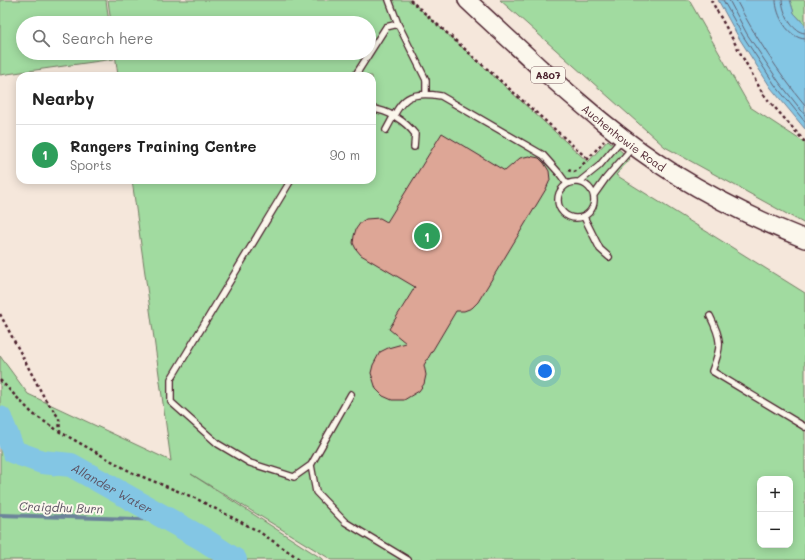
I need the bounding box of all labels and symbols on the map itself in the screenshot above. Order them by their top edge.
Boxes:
road number: A807 [531,67,565,83]
street label: Auchenhowie Road [579,101,669,174]
pin: 1 [414,221,440,251]
your location [535,361,555,381]
water label: Allander Water [69,459,156,517]
water label: Craigdhu Burn [19,498,104,516]

